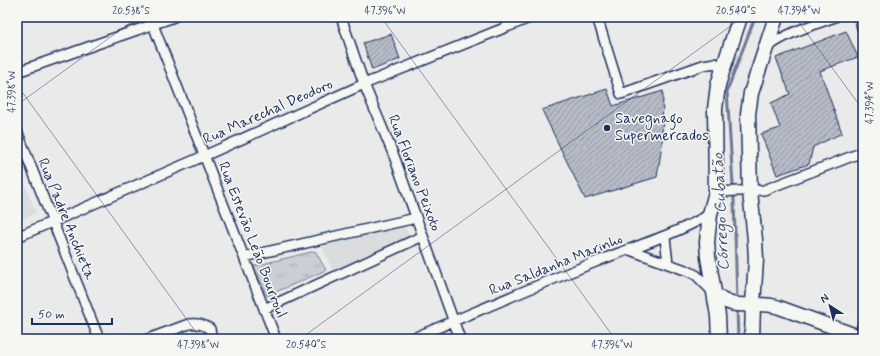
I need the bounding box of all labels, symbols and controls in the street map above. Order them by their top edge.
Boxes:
text: 20.538°S [112,4,150,18]
text: 47.396°W [365,4,405,18]
text: 20.540°S [716,4,756,18]
text: 47.394°W [778,4,820,18]
text: 47.398°W [5,71,19,113]
street label: Rua Marechal Deodoro [200,74,336,150]
text: 47.394°W [863,82,877,124]
place label: Savegnago Supermercados [615,109,709,146]
street label: Rua Floriano Peixoto [383,112,445,234]
marker: Savegnago Supermercados [602,123,612,133]
water label: Córrego Cubatão [707,151,737,271]
street label: Rua Padre Anchieta [33,155,100,284]
street label: Rua Estevão Leão Bourroul [213,159,291,321]
street label: Rua Saldanha Marinho [486,229,626,301]
north arrow [810,286,850,326]
text: N [818,291,832,307]
scale bar [32,300,112,326]
text: 50 m [38,307,65,323]
text: 47.398°W [177,338,219,352]
text: 20.540°S [286,338,326,352]
text: 47.396°W [592,338,632,352]

